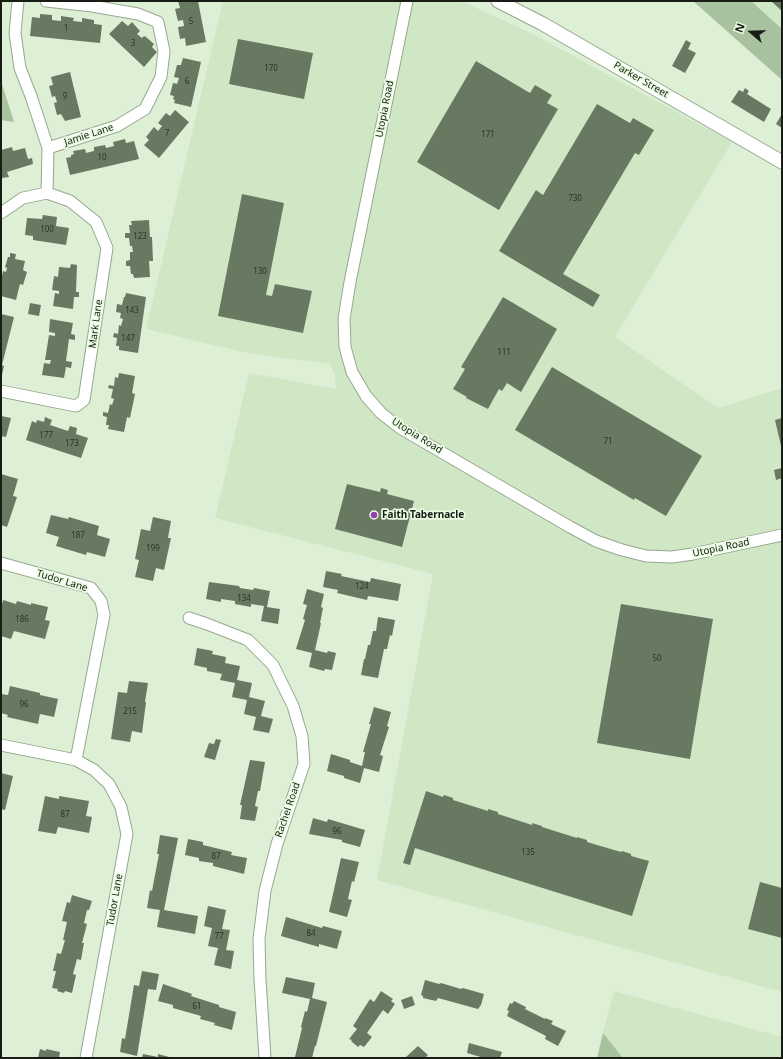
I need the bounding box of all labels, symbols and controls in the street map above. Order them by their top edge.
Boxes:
north arrow [731,12,771,52]
house number: 5 [189,17,193,27]
text: N [731,21,748,35]
house number: 1 [64,24,68,34]
house number: 3 [131,39,135,49]
street label: Parker Street [611,59,671,101]
house number: 170 [264,64,278,74]
house number: 6 [185,77,189,87]
street label: Utopia Road [374,79,396,139]
house number: 9 [63,92,67,102]
street label: Jamie Lane [63,121,115,149]
house number: 7 [165,129,169,139]
house number: 171 [481,130,495,140]
house number: 10 [97,153,107,163]
house number: 730 [568,194,582,204]
house number: 100 [40,225,54,235]
house number: 123 [133,232,147,242]
house number: 130 [253,267,267,277]
street label: Mark Lane [87,299,105,349]
house number: 143 [125,306,139,316]
house number: 147 [121,334,135,344]
house number: 111 [497,348,511,358]
street label: Utopia Road [389,416,445,456]
house number: 177 [39,431,53,441]
house number: 71 [603,437,613,447]
house number: 173 [65,439,79,449]
place label: Faith Tabernacle [382,509,464,521]
marker: Faith Tabernacle [369,510,379,520]
house number: 187 [71,531,85,541]
street label: Utopia Road [691,536,751,560]
house number: 199 [146,544,160,554]
street label: Tudor Lane [35,568,89,594]
house number: 124 [355,582,369,592]
house number: 134 [237,594,251,604]
house number: 186 [15,615,29,625]
house number: 50 [652,654,662,664]
house number: 96 [19,700,29,710]
house number: 215 [123,707,137,717]
street label: Rachel Road [273,781,303,839]
house number: 87 [60,810,70,820]
house number: 96 [332,827,342,837]
house number: 135 [521,848,535,858]
house number: 87 [211,852,221,862]
street label: Tudor Lane [105,873,125,927]
house number: 84 [306,929,316,939]
house number: 77 [214,932,224,942]
house number: 61 [192,1002,202,1012]

